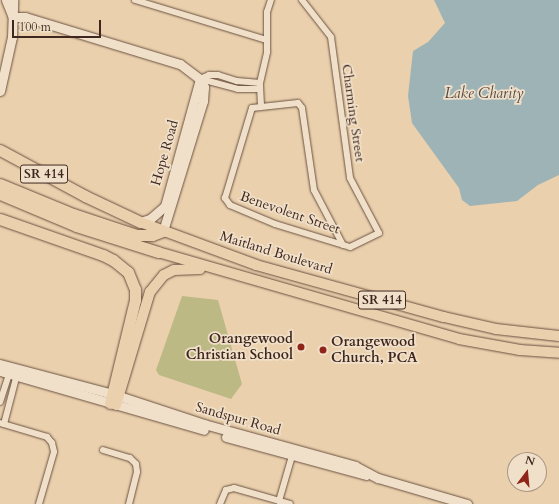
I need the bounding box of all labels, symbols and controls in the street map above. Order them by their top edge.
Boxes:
scale bar [14,12,103,38]
text: 100 m [19,19,51,35]
street label: Charming Street [338,63,368,163]
water label: Lake Charity [444,85,524,103]
street label: Hope Road [148,118,182,188]
road number: SR 414 [20,163,68,185]
street label: Benevolent Street [238,188,342,238]
street label: Maitland Boulevard [218,228,334,278]
road number: SR 414 [358,289,406,311]
place label: Orangewood Christian School [186,331,293,364]
place label: Orangewood Church, PCA [331,334,417,366]
marker: Orangewood Christian School [296,342,306,352]
marker: Orangewood Church, PCA [318,345,328,355]
street label: Sandspur Road [193,399,283,439]
north arrow [507,452,547,492]
text: N [524,452,537,469]

